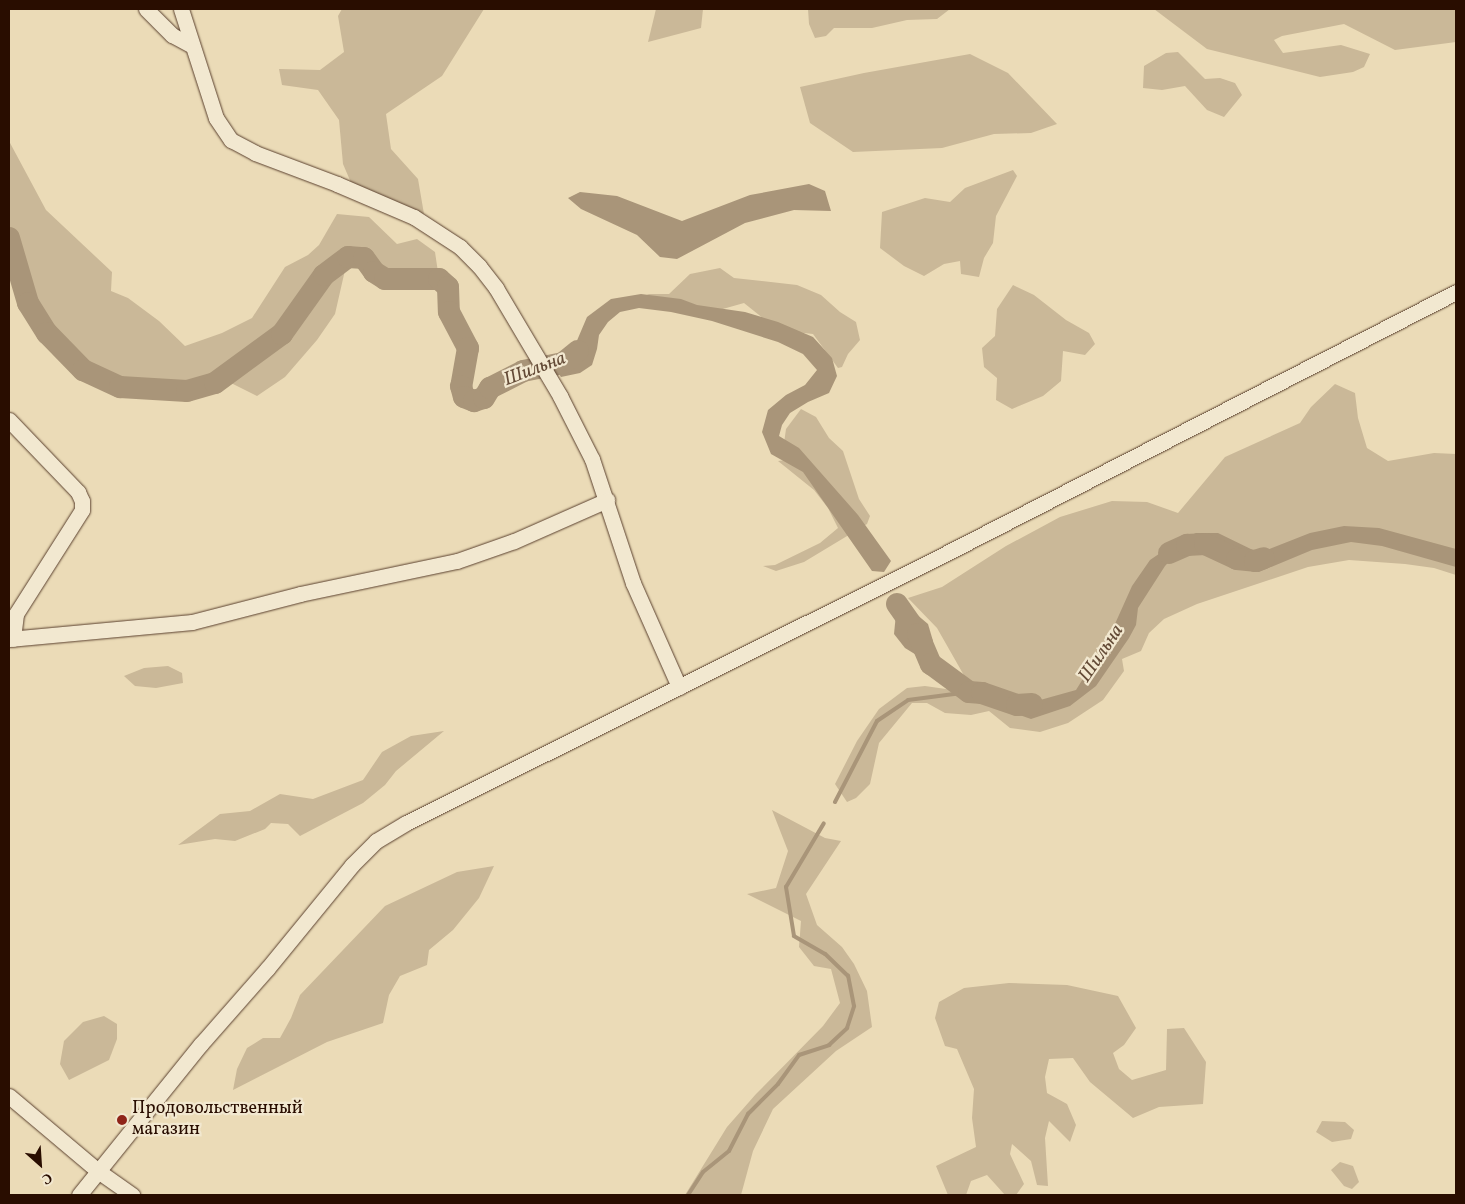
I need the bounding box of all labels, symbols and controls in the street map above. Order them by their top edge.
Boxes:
water label: Шильна [501,348,569,392]
water label: Шильна [1075,621,1129,687]
place label: Продовольственный магазин [132,1099,303,1142]
marker: Продовольственный магазин [116,1114,128,1126]
north arrow [15,1139,65,1189]
text: С [39,1167,55,1188]

